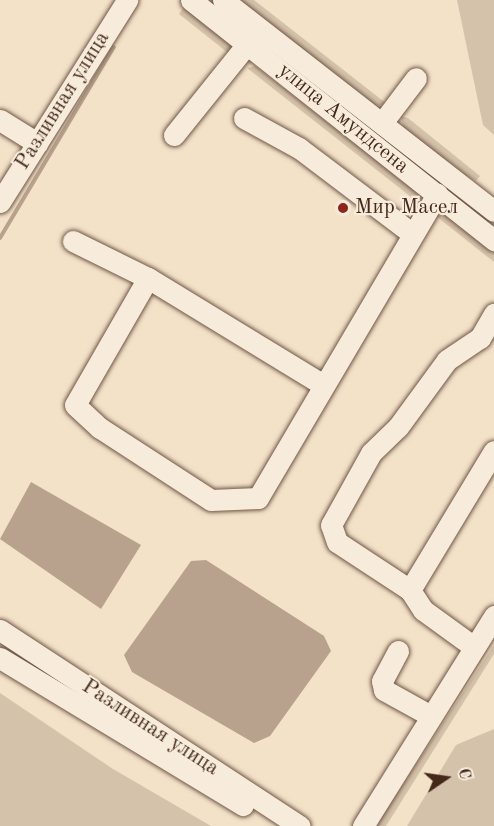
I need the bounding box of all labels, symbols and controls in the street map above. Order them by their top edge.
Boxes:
street label: Разливная улица [10,27,116,175]
street label: улица Амундсена [272,58,414,180]
place label: Мир Масел [355,195,458,221]
marker: Мир Масел [336,201,350,215]
street label: Разливная улица [77,674,223,782]
north arrow [416,748,476,808]
text: С [455,767,473,781]

